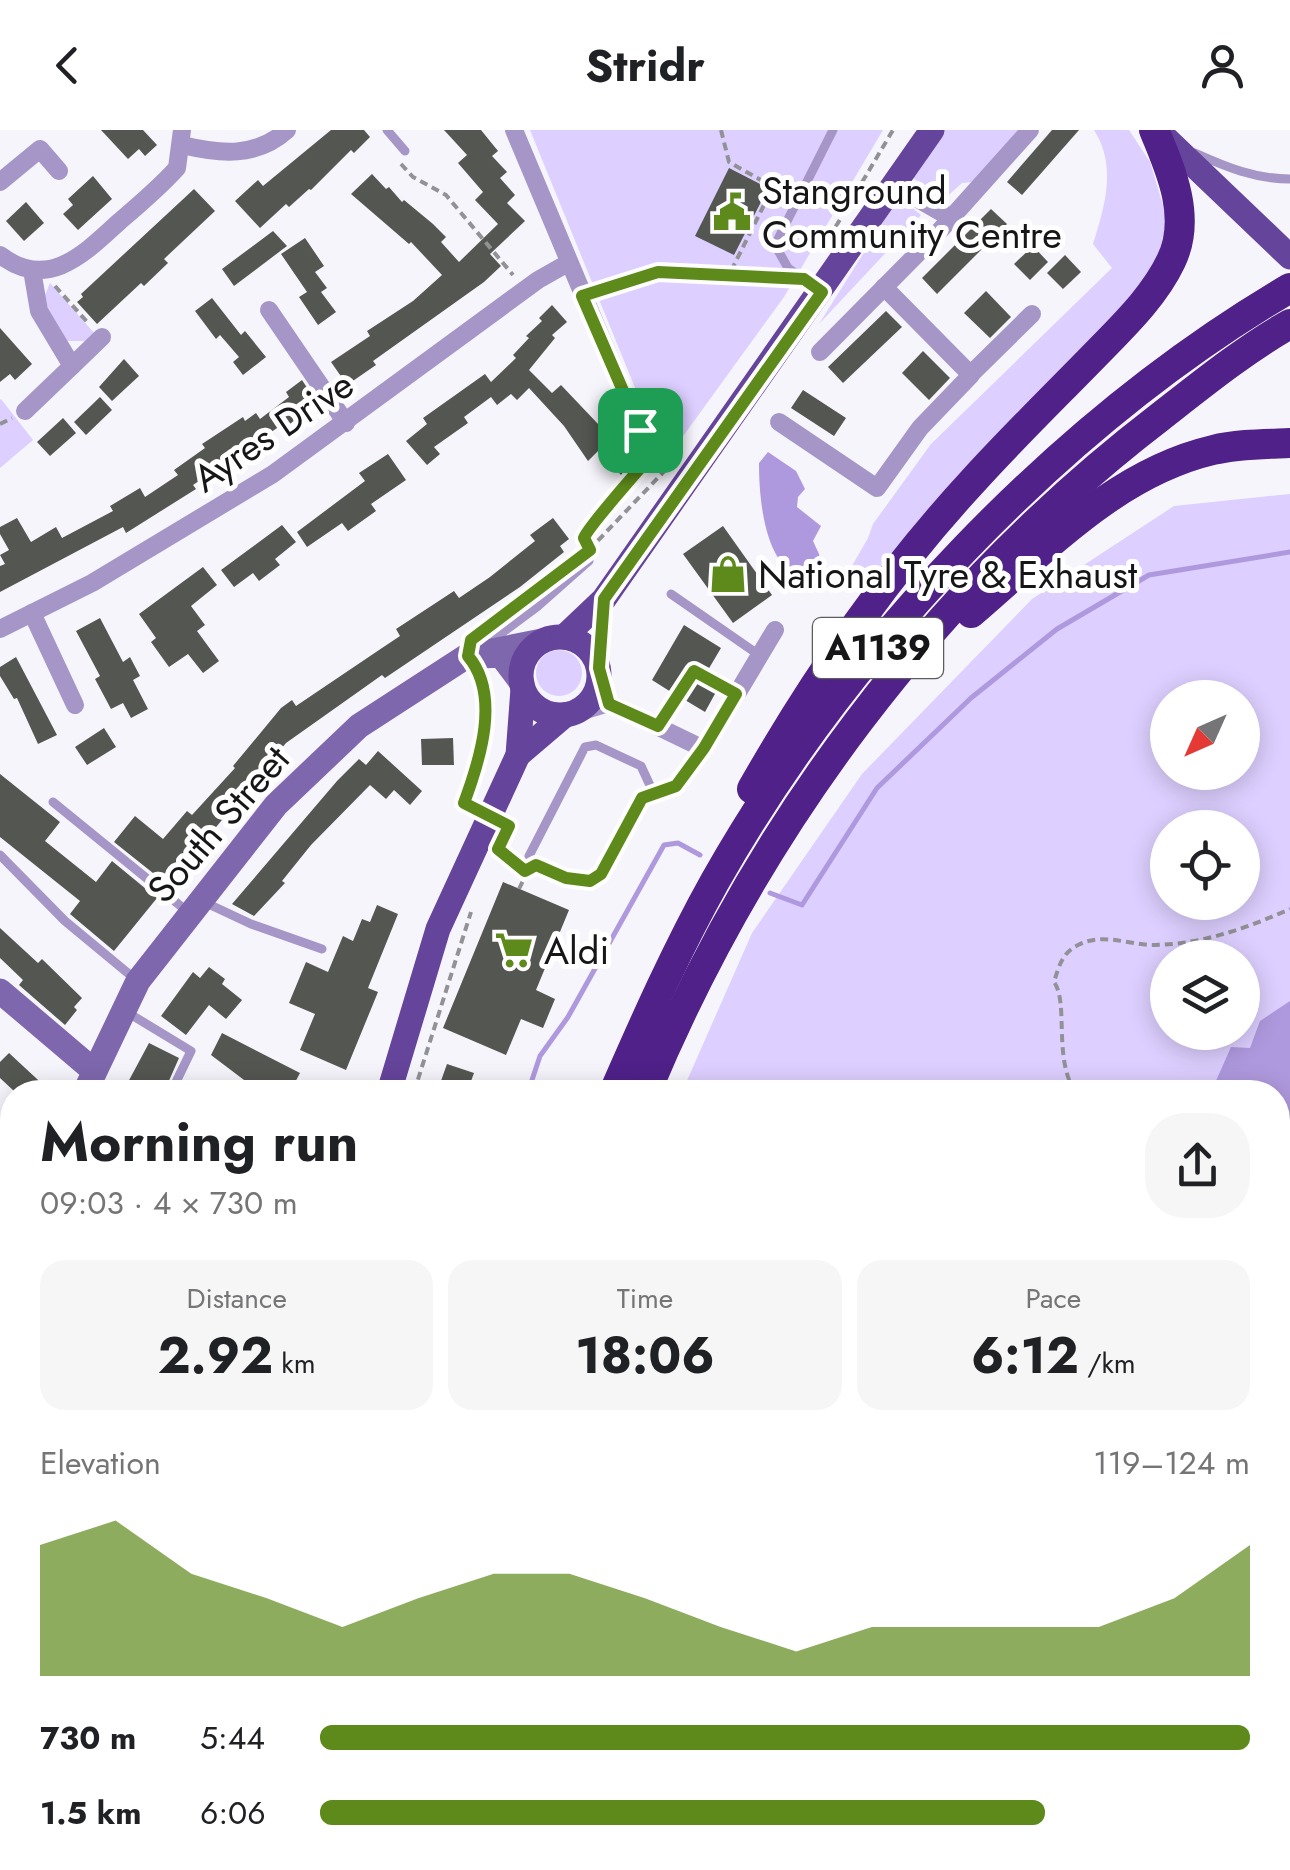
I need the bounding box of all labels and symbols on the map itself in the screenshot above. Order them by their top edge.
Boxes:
place label: Stanground Community Centre [762,163,1062,262]
public building icon: Stanground Community Centre [711,191,753,233]
street label: Ayres Drive [182,357,364,505]
pin [598,388,683,473]
place label: National Tyre & Exhaust [758,547,1137,602]
shop icon: National Tyre & Exhaust [707,553,749,595]
road number: A1139 [813,618,943,678]
north arrow [1150,680,1260,790]
street label: South Street [134,733,302,915]
place label: Aldi [544,923,609,978]
supermarket icon: Aldi [493,929,535,971]

